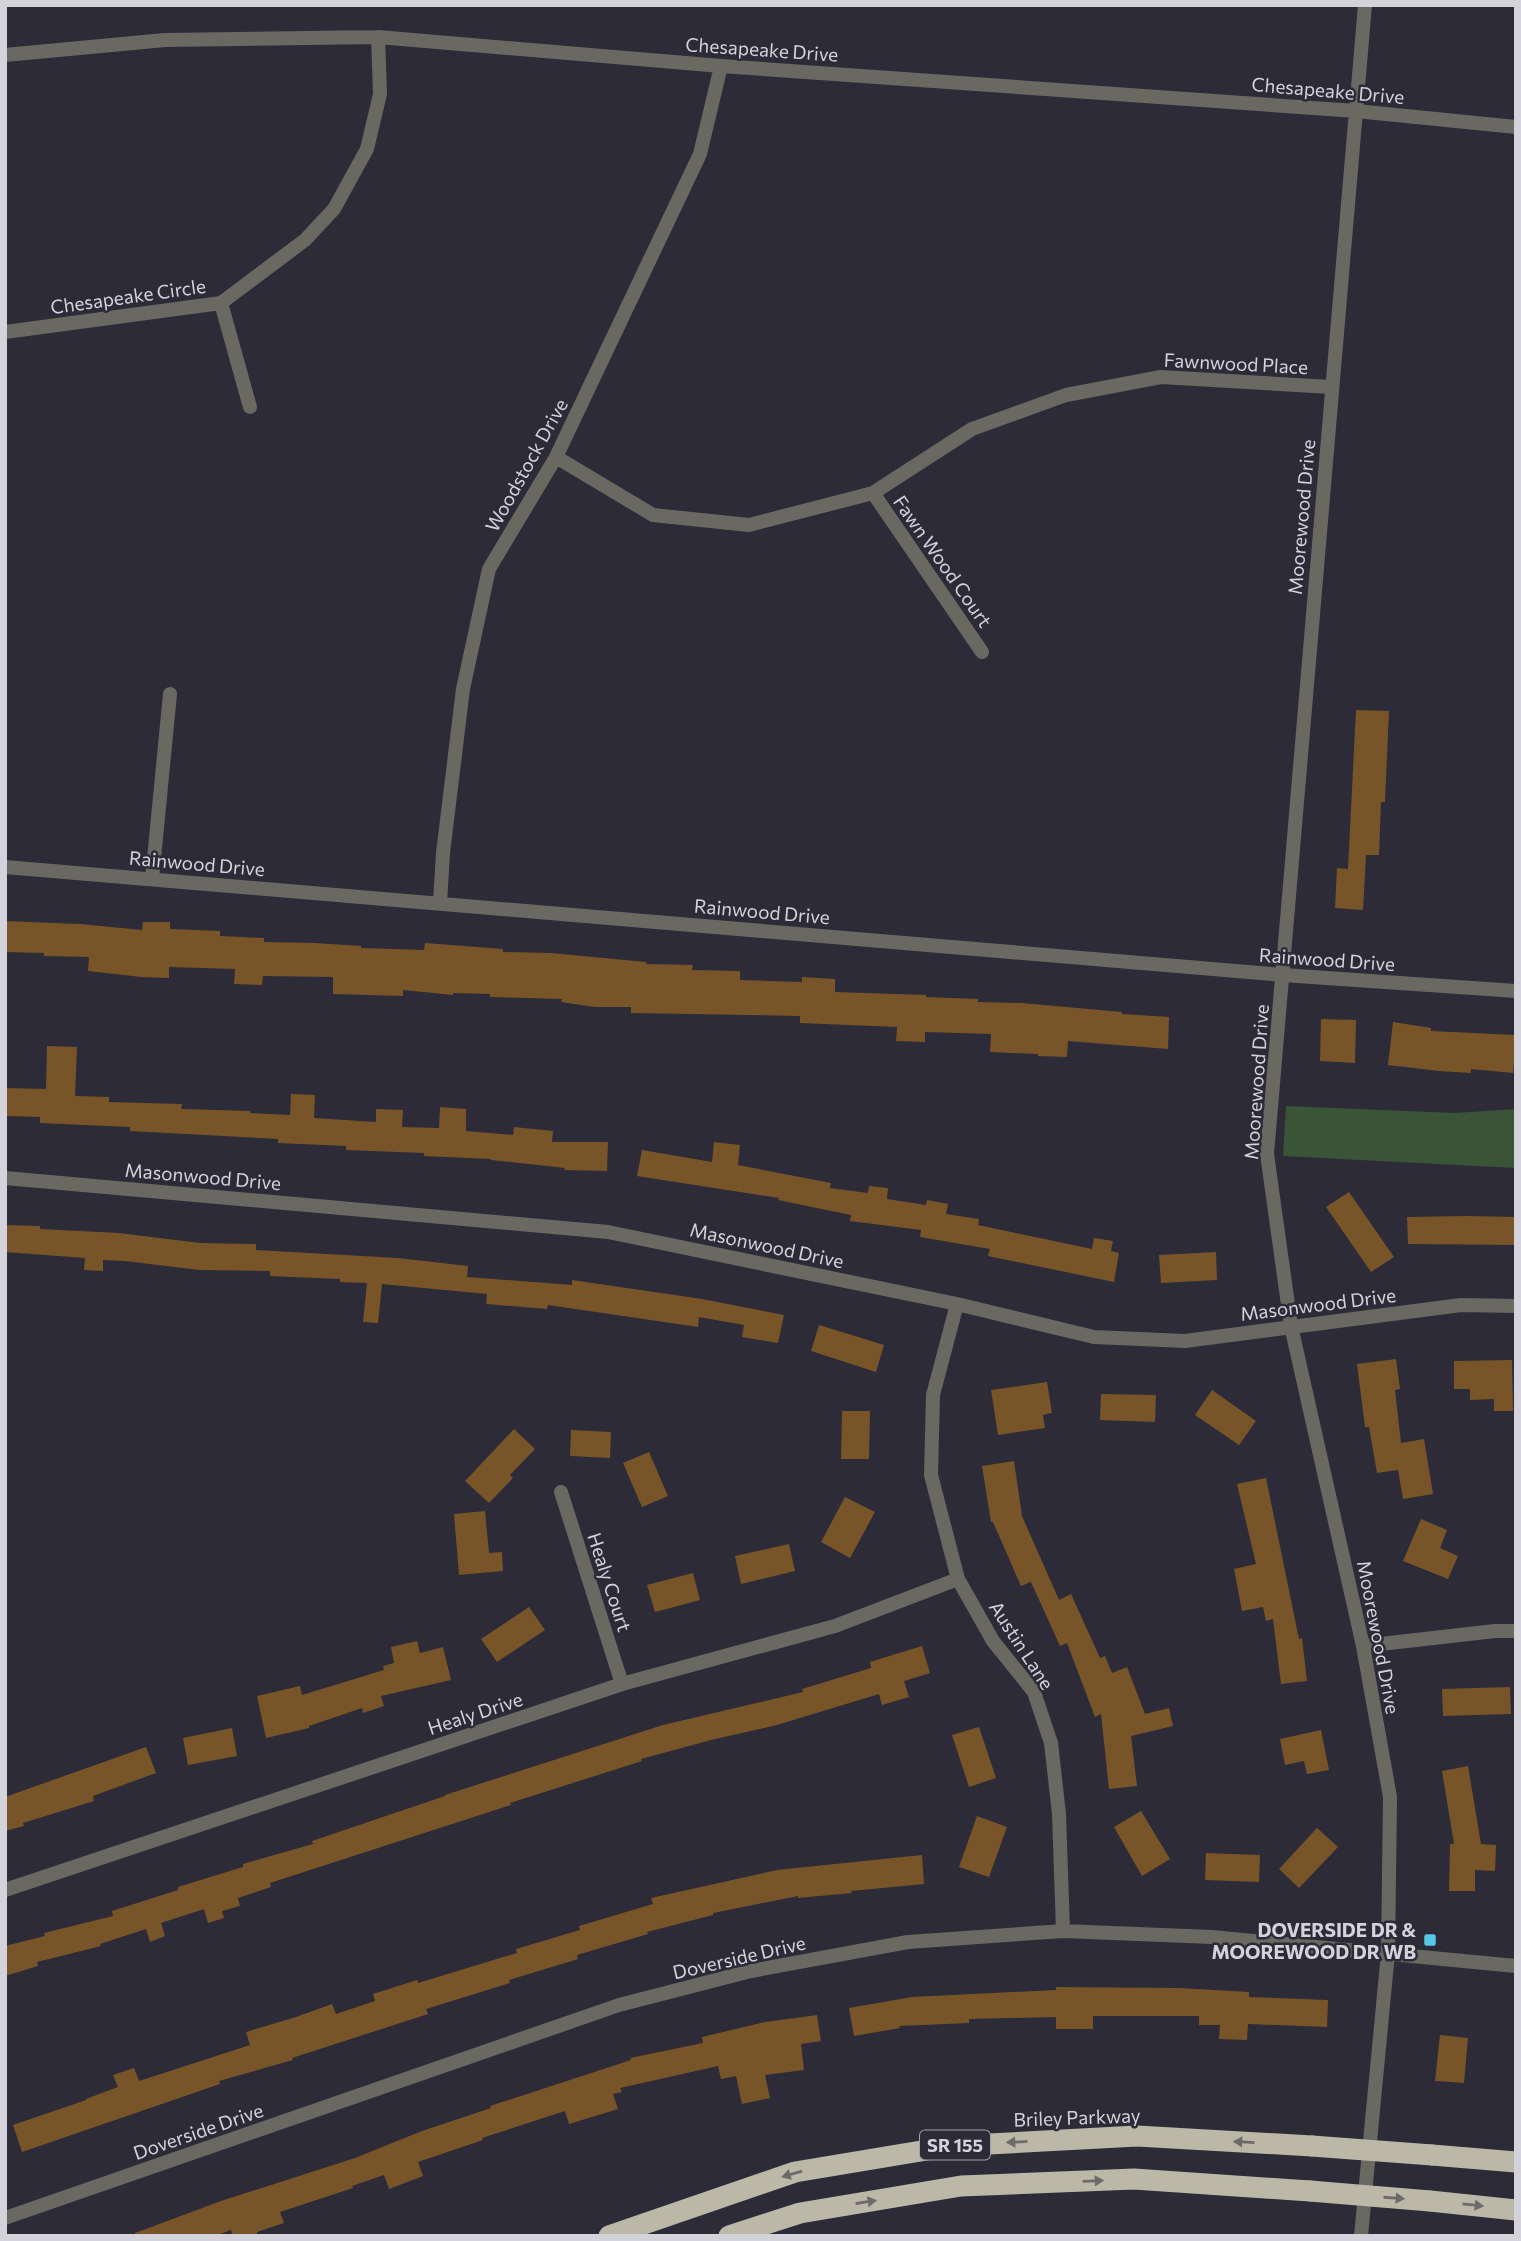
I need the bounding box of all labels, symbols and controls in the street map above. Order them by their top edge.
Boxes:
street label: Chesapeake Drive [685,32,839,66]
street label: Chesapeake Drive [1251,72,1405,108]
street label: Chesapeake Circle [49,274,207,318]
street label: Fawnwood Place [1163,348,1309,378]
street label: Woodstock Drive [480,394,572,536]
street label: Moorewood Drive [1283,438,1319,596]
street label: Fawn Wood Court [889,491,997,632]
street label: Rainwood Drive [128,846,266,880]
street label: Rainwood Drive [693,894,831,928]
street label: Rainwood Drive [1258,943,1396,975]
street label: Moorewood Drive [1239,1003,1273,1161]
street label: Masonwood Drive [124,1158,282,1194]
street label: Masonwood Drive [688,1217,846,1273]
street label: Masonwood Drive [1239,1283,1397,1325]
street label: Healy Court [583,1530,637,1635]
street label: Moorewood Drive [1353,1558,1405,1716]
street label: Austin Lane [985,1596,1059,1694]
street label: Healy Drive [425,1687,525,1739]
place label: DOVERSIDE DR & MOOREWOOD DR WB [1211,1918,1416,1963]
street label: Doverside Drive [670,1931,808,1983]
marker: DOVERSIDE DR & MOOREWOOD DR WB [1422,1932,1438,1948]
street label: Doverside Drive [130,2098,266,2164]
street label: Briley Parkway [1013,2103,1141,2131]
road number: SR 155 [920,2130,990,2160]
one-way arrow [1233,2136,1255,2147]
one-way arrow [1006,2137,1028,2148]
one-way arrow [781,2169,802,2179]
one-way arrow [1082,2175,1104,2186]
one-way arrow [1383,2193,1405,2204]
one-way arrow [855,2196,877,2207]
one-way arrow [1462,2200,1484,2211]

